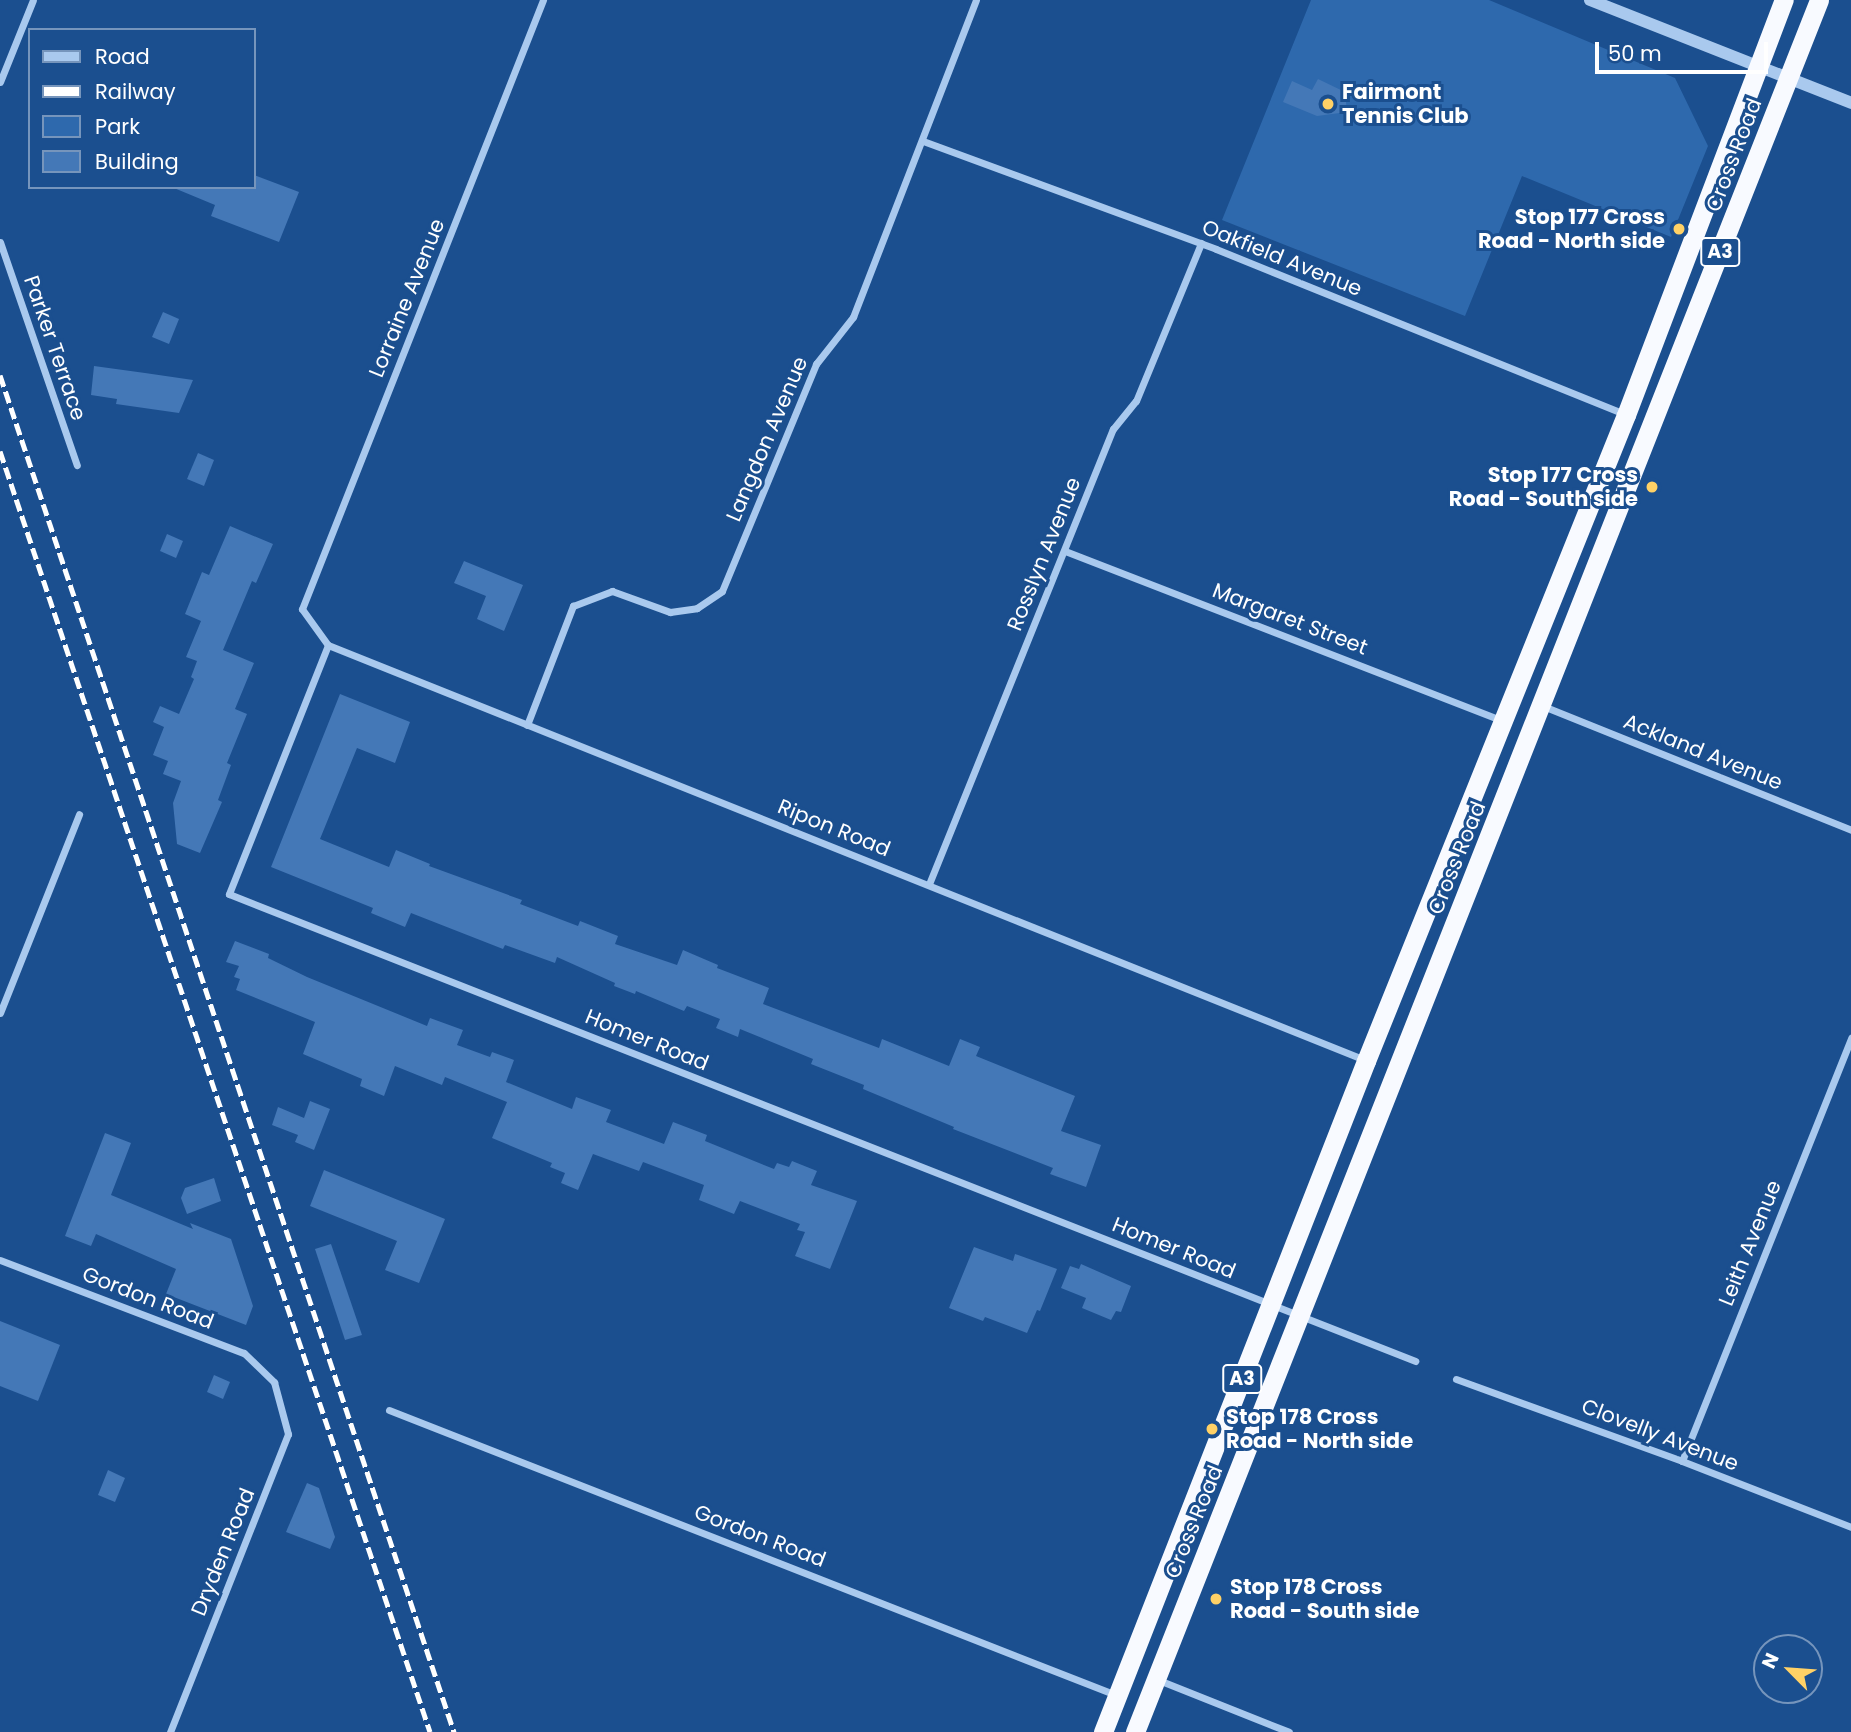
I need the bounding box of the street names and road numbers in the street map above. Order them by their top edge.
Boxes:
street label: Cross Road [1701,95,1767,215]
street label: Oakfield Avenue [1198,214,1366,302]
street label: Lorraine Avenue [364,215,450,381]
road number: A3 [1699,236,1741,268]
street label: Parker Terrace [18,272,92,424]
street label: Langdon Avenue [721,353,813,525]
street label: Rosslyn Avenue [1002,474,1086,634]
street label: Margaret Street [1209,578,1371,660]
street label: Ackland Avenue [1620,709,1786,795]
street label: Ripon Road [774,794,894,862]
street label: Cross Road [1423,798,1491,918]
street label: Homer Road [582,1004,712,1076]
street label: Leith Avenue [1713,1177,1787,1309]
street label: Homer Road [1109,1212,1239,1284]
street label: Gordon Road [79,1261,217,1335]
road number: A3 [1221,1364,1263,1394]
street label: Clovelly Avenue [1578,1393,1742,1477]
street label: Cross Road [1160,1462,1228,1582]
street label: Dryden Road [186,1485,260,1619]
street label: Gordon Road [691,1499,829,1573]

